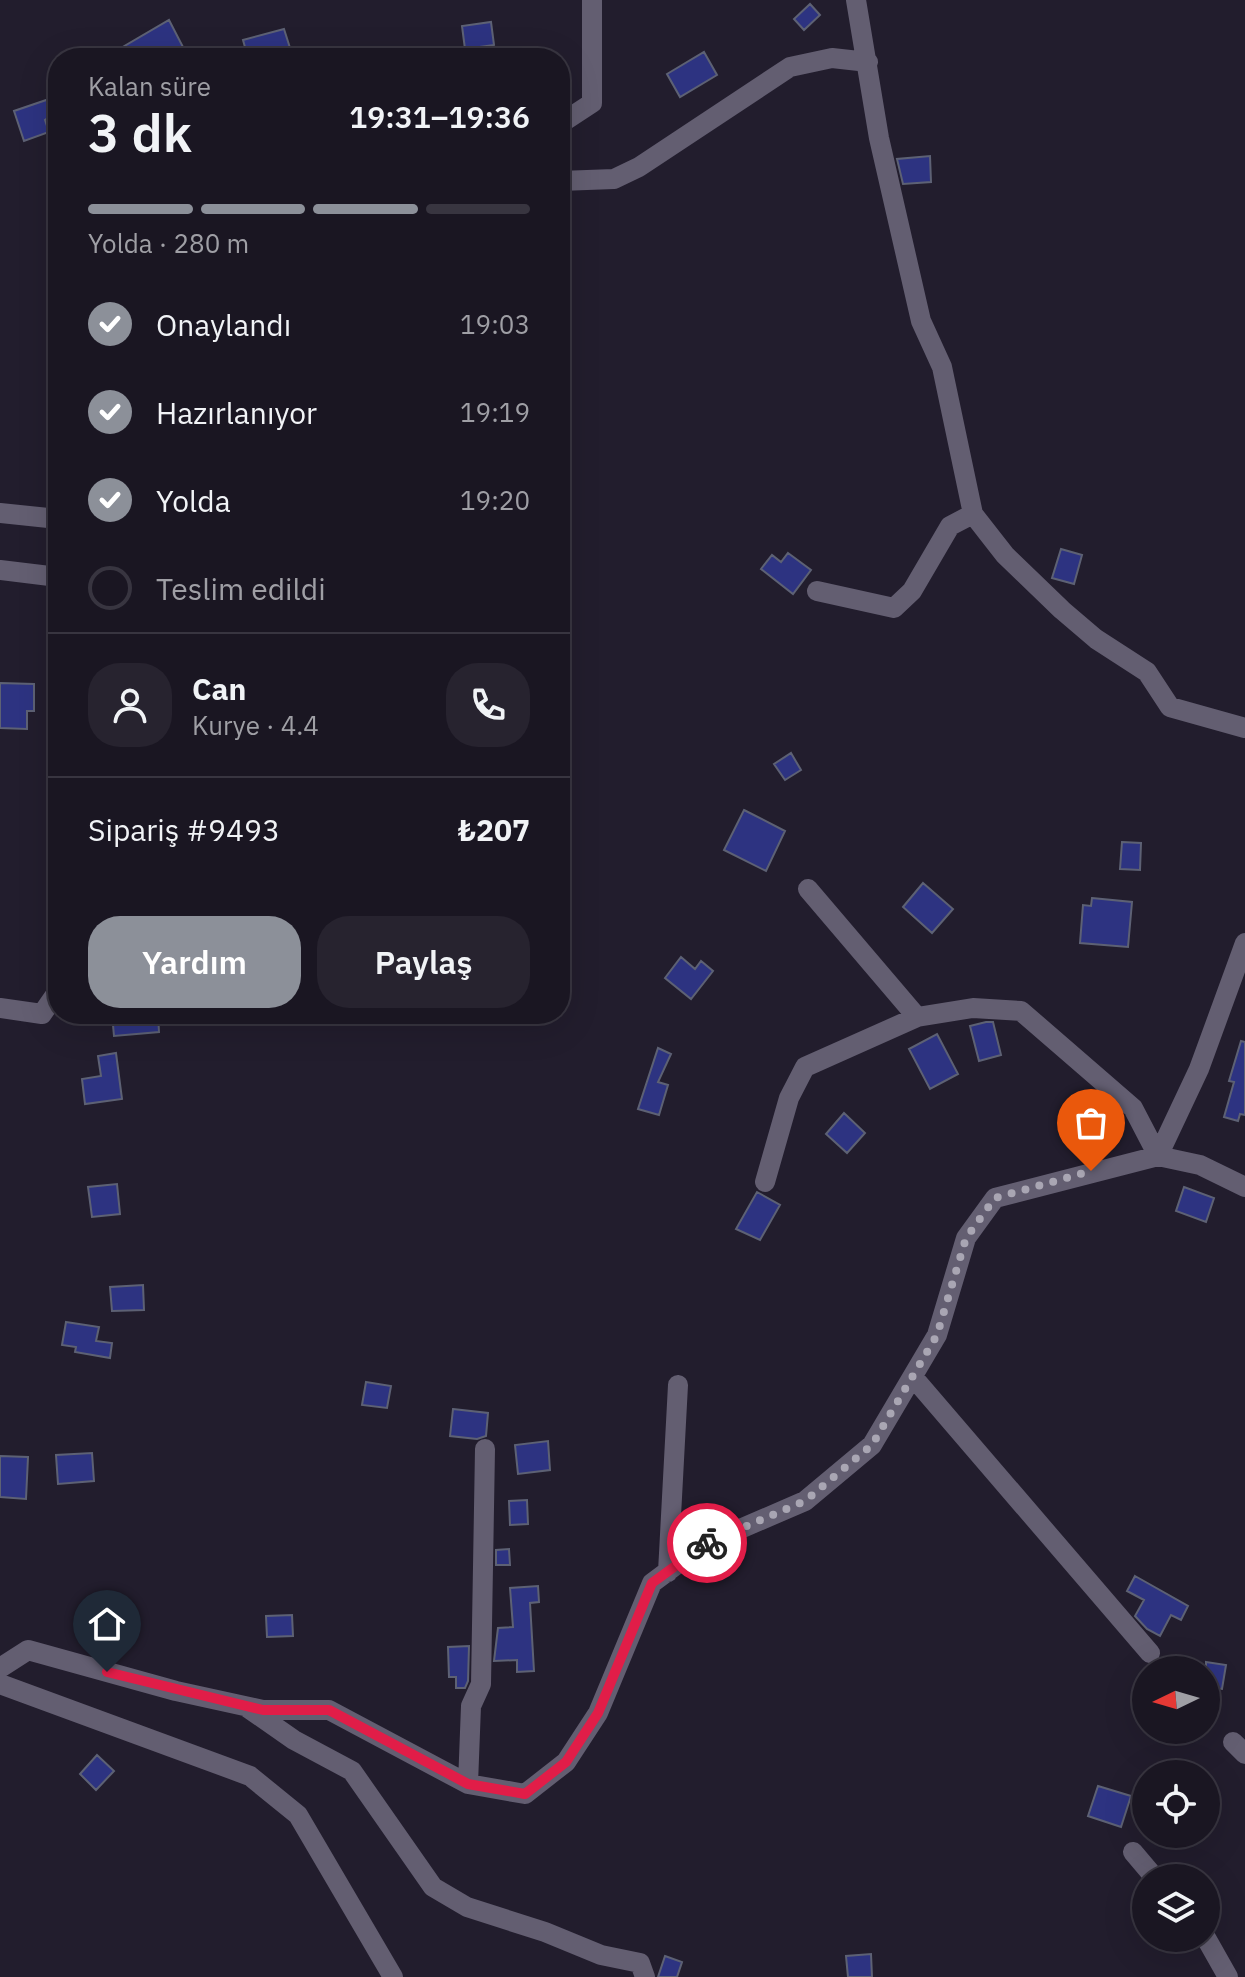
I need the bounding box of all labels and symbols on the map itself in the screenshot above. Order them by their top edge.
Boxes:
pin [1057,1089,1125,1171]
courier [667,1503,747,1583]
pin [73,1590,141,1672]
north arrow [1132,1656,1220,1744]

